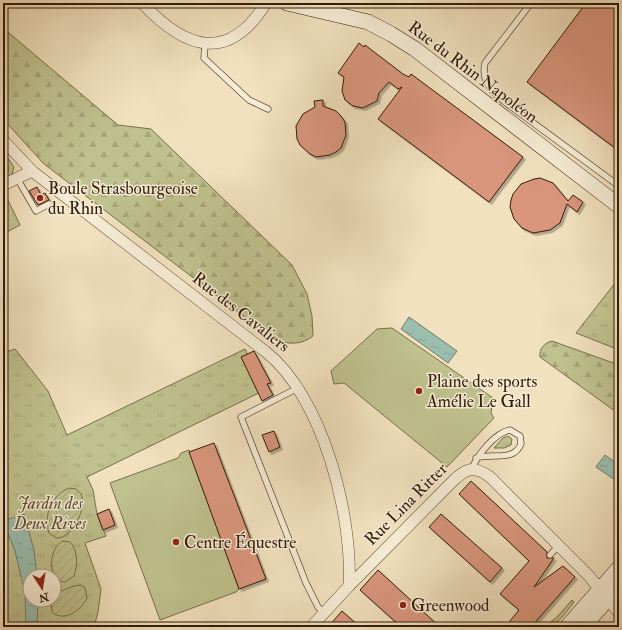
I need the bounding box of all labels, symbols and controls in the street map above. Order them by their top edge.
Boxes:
street label: Rue du Rhin Napoléon [403,16,542,129]
place label: Boule Strasbourgeoise du Rhin [48,178,198,219]
marker: Boule Strasbourgeoise du Rhin [35,193,45,203]
street label: Rue des Cavaliers [188,267,294,357]
place label: Plaine des sports Amélie Le Gall [426,371,538,412]
marker: Plaine des sports Amélie Le Gall [414,386,424,396]
street label: Rue Lina Ritter [360,458,452,550]
park label: Jardin des Deux Rives [13,493,86,534]
place label: Centre Équestre [184,531,296,553]
marker: Centre Équestre [171,537,181,547]
north arrow [22,568,62,608]
text: N [37,590,51,605]
place label: Greenwood [411,595,490,616]
marker: Greenwood [398,600,408,610]

